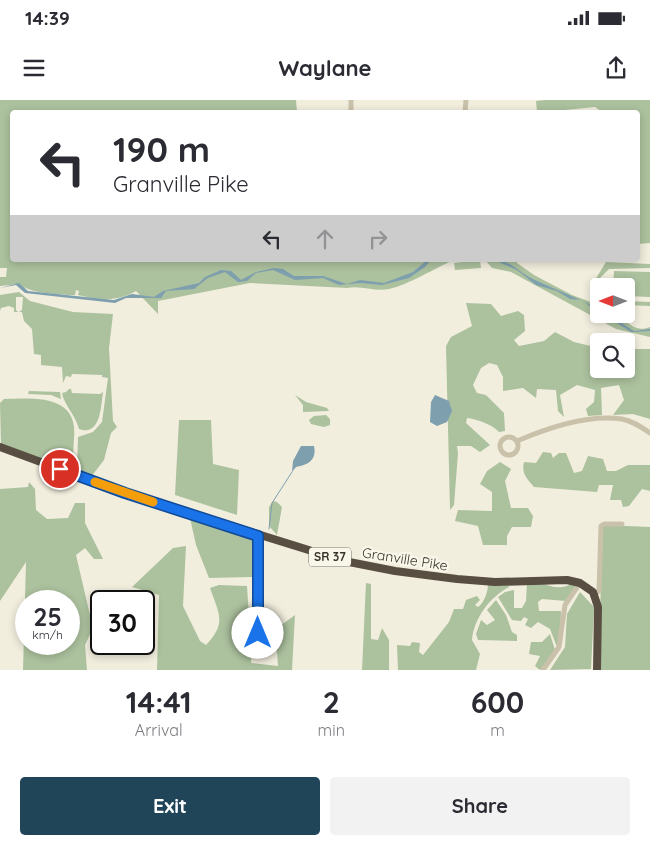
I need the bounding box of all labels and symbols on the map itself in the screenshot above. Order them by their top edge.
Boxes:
north arrow [590,278,635,322]
pin [39,448,81,490]
street label: Granville Pike [361,543,449,575]
road number: SR 37 [309,548,351,567]
speed limit sign: 30 [90,590,155,655]
position arrow [231,606,283,658]

